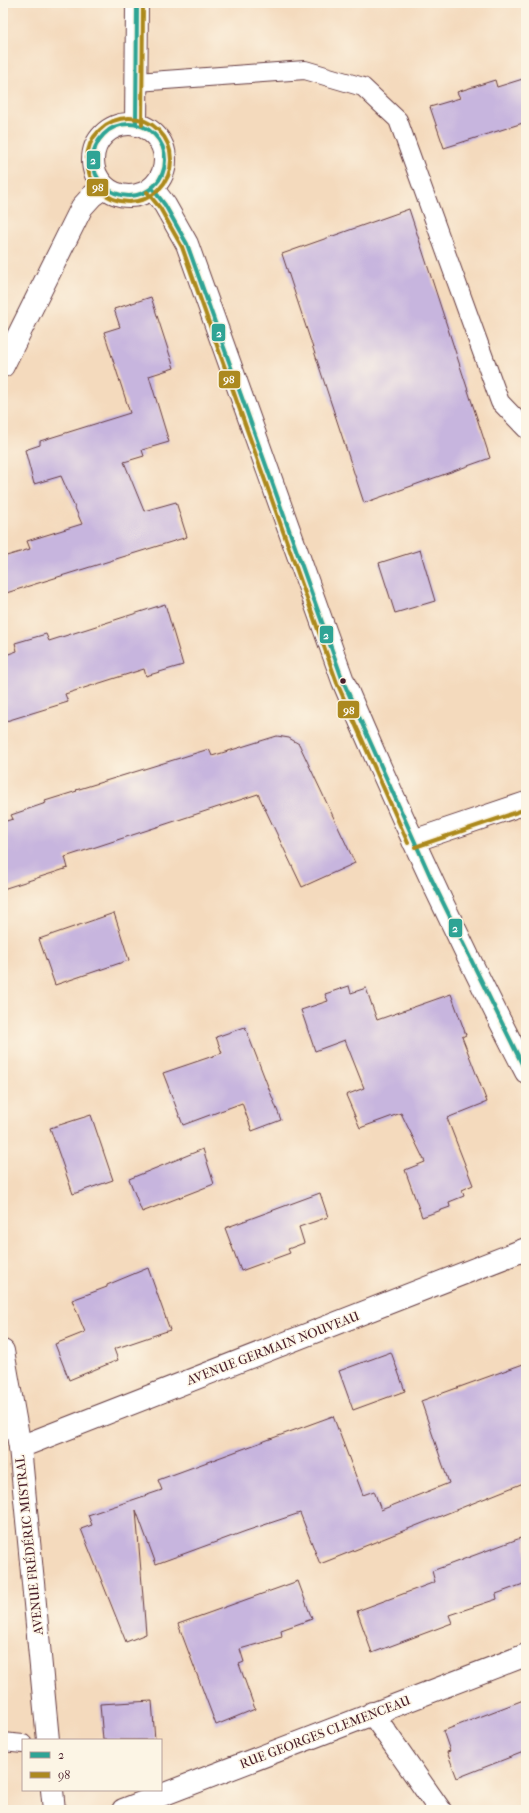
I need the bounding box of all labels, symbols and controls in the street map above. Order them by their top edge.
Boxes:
line badge: 2 [86,150,101,170]
text: 2 [90,154,96,167]
line badge: 98 [86,178,109,197]
text: 98 [91,181,104,194]
line badge: 2 [211,323,226,342]
text: 2 [216,327,222,340]
line badge: 98 [218,370,241,389]
text: 98 [222,373,235,386]
line badge: 2 [319,625,334,644]
text: 2 [323,629,329,642]
unlabelled marker [338,676,348,686]
line badge: 98 [337,700,360,719]
text: 98 [342,704,355,717]
line badge: 2 [448,918,463,938]
text: 2 [452,922,458,935]
street label: AVENUE GERMAIN NOUVEAU [184,1308,361,1388]
street label: AVENUE FRÉDÉRIC MISTRAL [12,1454,46,1637]
street label: RUE GEORGES CLEMENCEAU [237,1692,413,1772]
legend [22,1739,162,1791]
text: 2 [58,1748,64,1762]
text: 98 [58,1768,70,1782]

